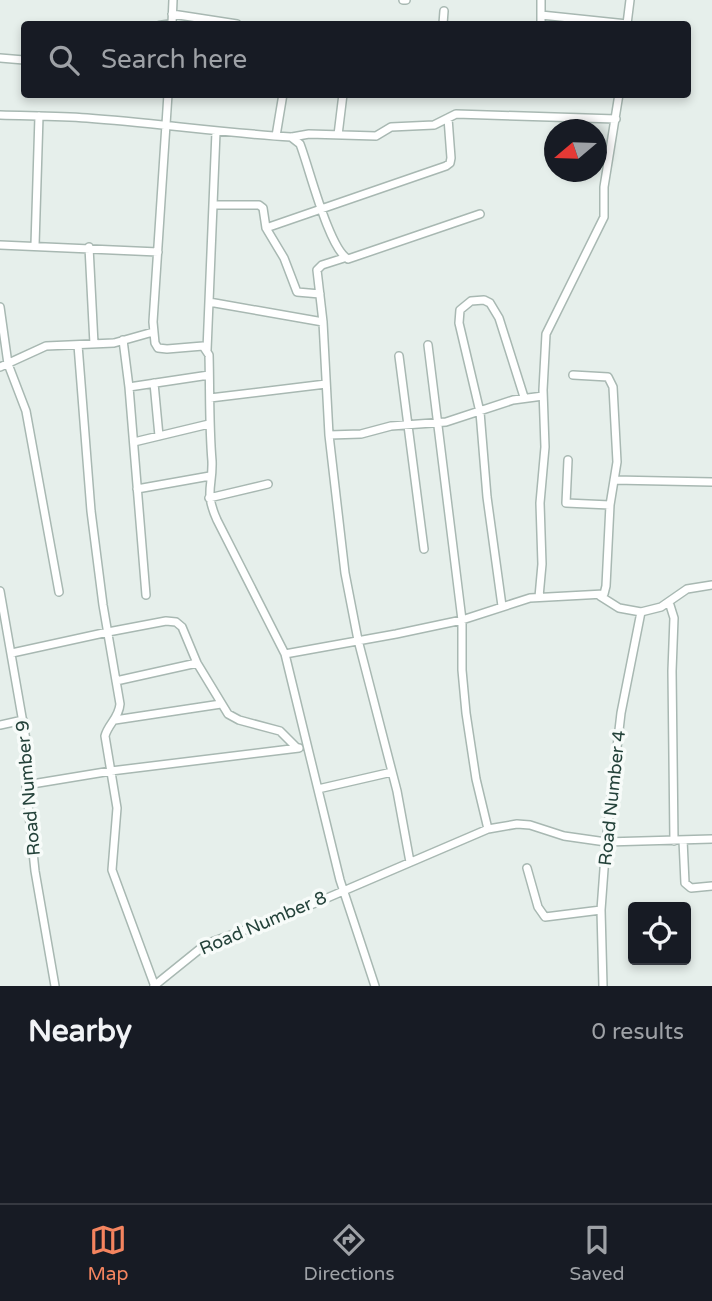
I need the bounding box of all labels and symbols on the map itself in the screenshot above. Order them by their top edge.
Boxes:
north arrow [544,119,607,182]
street label: Road Number 9 [11,719,45,857]
street label: Road Number 4 [594,729,630,867]
street label: Road Number 8 [196,886,330,960]

